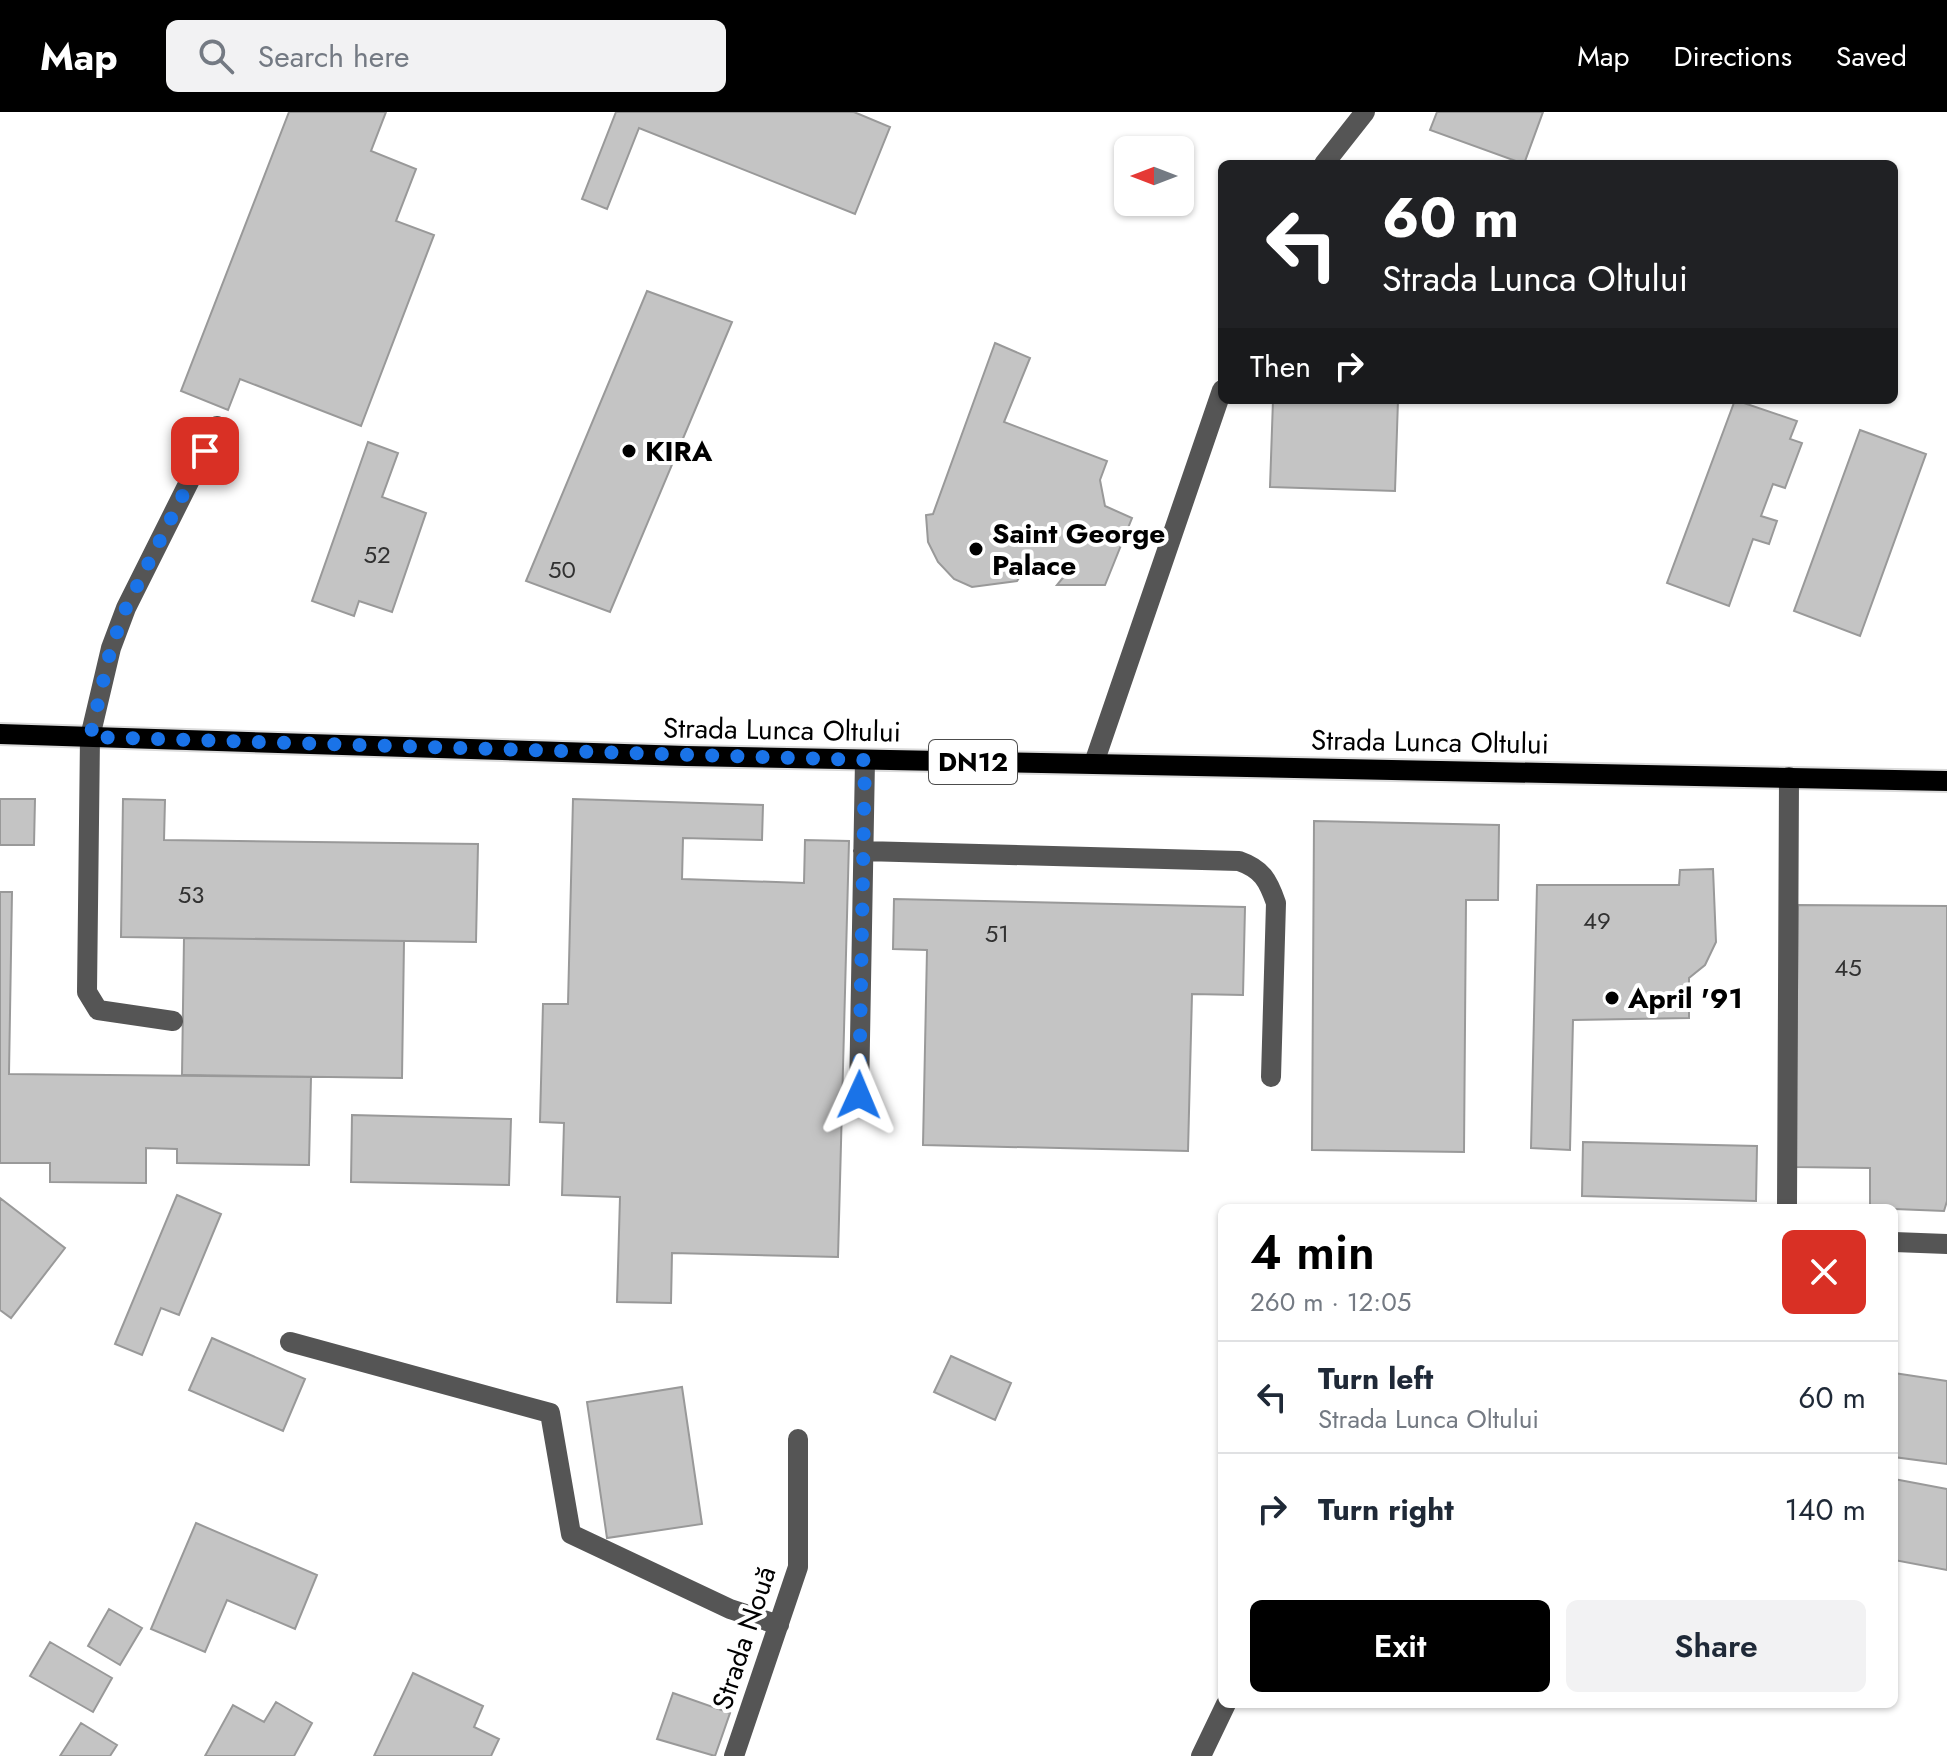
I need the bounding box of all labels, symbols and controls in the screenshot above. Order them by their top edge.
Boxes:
search box [166,20,726,92]
text: Map [40,29,118,84]
icon: search [194,34,238,78]
text: Search here [258,35,410,78]
text: Map [1577,36,1629,77]
text: Directions [1673,36,1792,77]
text: Saved [1836,36,1907,77]
north arrow [1114,136,1194,216]
map controls [1114,136,1194,216]
text: 60 m [1382,177,1519,258]
icon: left [1250,192,1354,296]
text: Strada Lunca Oltului [1382,252,1688,304]
icon: right [1327,344,1371,388]
text: Then [1250,345,1311,388]
pin [171,417,239,485]
icon: arrive [183,429,227,473]
place label: KIRA [645,431,713,472]
marker: KIRA [620,442,638,460]
place label: Saint George Palace [992,513,1165,586]
house number: 52 [363,537,391,572]
marker: Saint George Palace [967,540,985,558]
house number: 50 [548,552,576,587]
street label: Strada Lunca Oltului [663,707,901,753]
street label: Strada Lunca Oltului [1311,719,1549,765]
road number: DN12 [929,740,1017,784]
house number: 53 [178,877,204,912]
house number: 49 [1583,903,1611,938]
house number: 51 [985,916,1009,951]
house number: 45 [1834,950,1862,985]
place label: April '91 [1627,978,1743,1019]
marker: April '91 [1603,989,1621,1007]
position arrow [817,1053,901,1137]
text: 4 min [1250,1218,1375,1287]
button: close [1782,1230,1866,1314]
text: 260 m · 12:05 [1250,1283,1411,1321]
text: Turn left [1318,1357,1433,1400]
icon: left [1250,1375,1294,1419]
text: 60 m [1798,1376,1866,1419]
text: Strada Lunca Oltului [1318,1400,1539,1438]
icon: right [1250,1487,1294,1531]
text: Turn right [1318,1488,1454,1531]
text: 140 m [1785,1488,1866,1531]
street label: Strada Nouă [702,1561,786,1715]
button: Exit [1250,1600,1550,1692]
button: Share [1566,1600,1866,1692]

